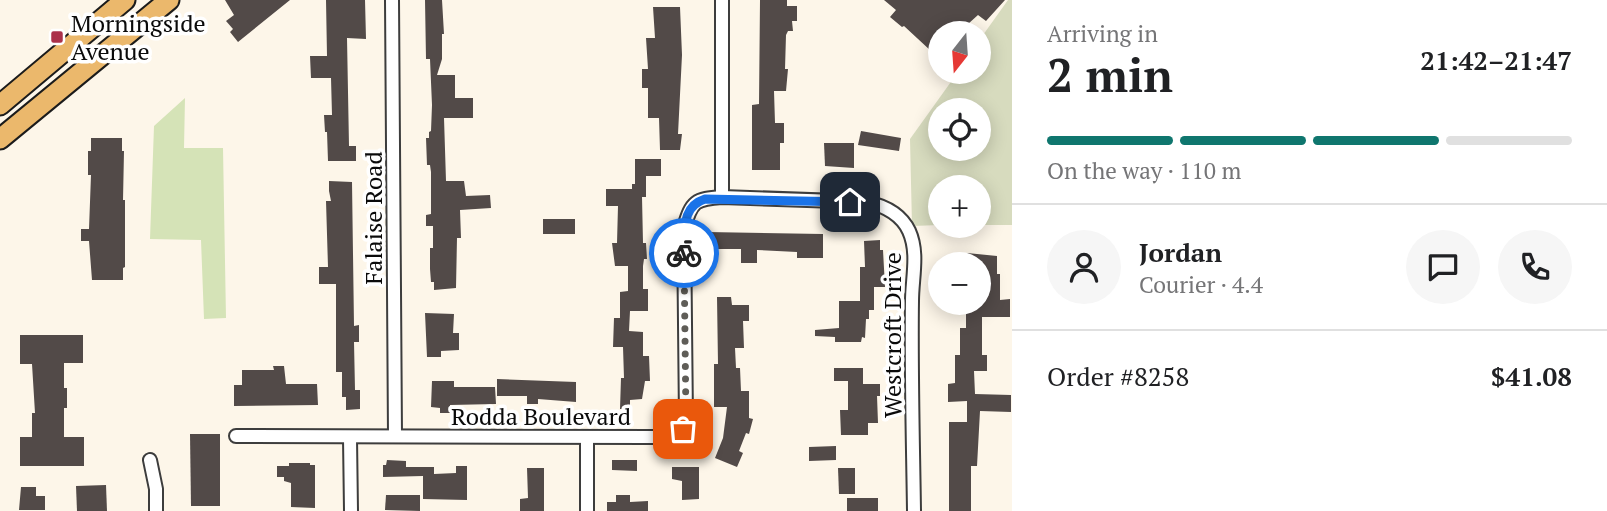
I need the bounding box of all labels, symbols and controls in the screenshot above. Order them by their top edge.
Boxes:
place label: Morningside Avenue [71,7,206,67]
text: Arriving in [1047,18,1158,49]
north arrow [928,21,990,84]
map controls [928,21,991,315]
marker: Morningside Avenue [49,29,65,45]
text: 21:42–21:47 [1420,43,1572,77]
text: 2 min [1047,44,1173,105]
button: locate [928,98,991,161]
street label: Falaise Road [357,151,389,285]
text: On the way · 110 m [1047,155,1241,186]
pin [820,172,880,232]
button: + [928,175,991,238]
icon: home [831,183,869,221]
courier [649,218,719,288]
button: person [1047,230,1121,304]
button: chat [1406,230,1480,304]
button: phone [1498,230,1572,304]
icon: bike [665,234,703,272]
text: Jordan [1139,235,1222,269]
street label: Westcroft Drive [876,252,908,418]
button: − [928,252,991,315]
text: Courier · 4.4 [1139,269,1263,300]
text: Order #8258 [1047,359,1189,393]
text: $41.08 [1491,359,1572,393]
pin [653,399,713,459]
street label: Rodda Boulevard [451,400,631,432]
icon: bag [664,410,702,448]

